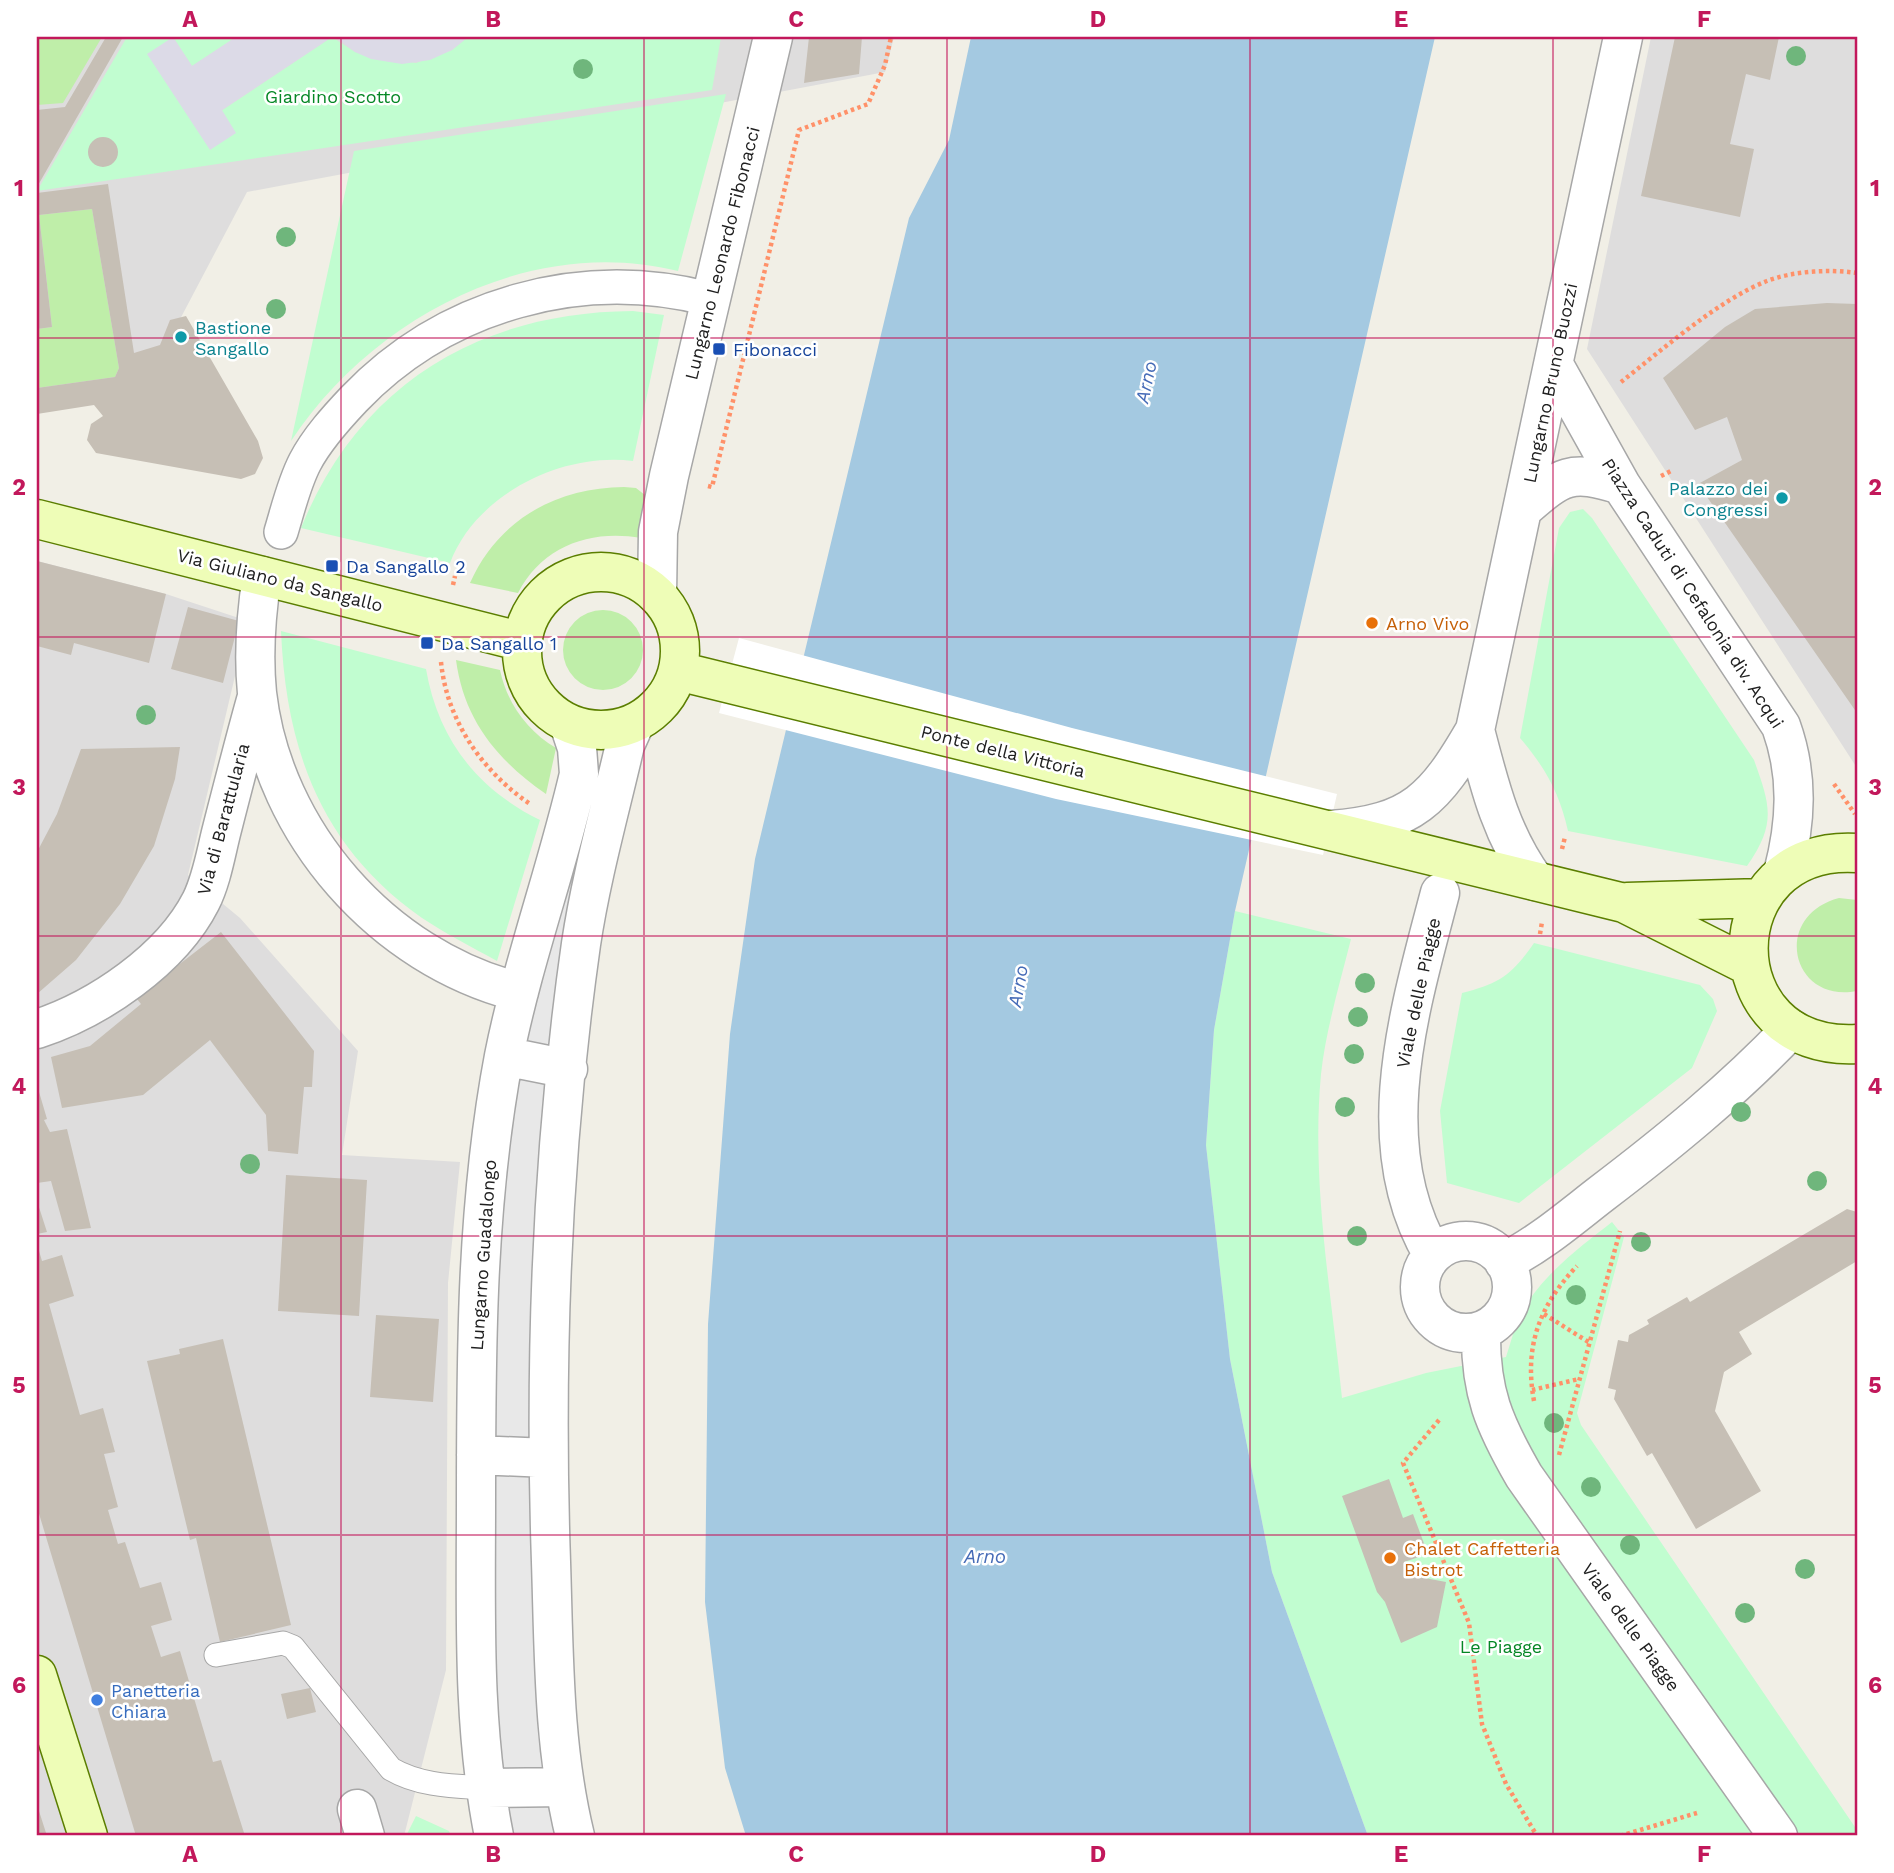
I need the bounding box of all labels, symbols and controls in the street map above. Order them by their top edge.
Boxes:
text: A [182,6,198,33]
text: B [485,6,501,33]
text: C [788,6,804,33]
text: D [1090,6,1106,33]
text: E [1394,6,1408,33]
text: F [1697,6,1711,33]
park label: Giardino Scotto [265,86,401,107]
street label: Lungarno Leonardo Fibonacci [680,124,764,382]
text: 1 [14,175,24,202]
text: 1 [1870,175,1880,202]
street label: Lungarno Bruno Buozzi [1519,281,1581,485]
place label: Bastione Sangallo [195,317,271,359]
marker: Bastione Sangallo [173,329,189,345]
place label: Fibonacci [733,339,817,360]
marker: Fibonacci [711,341,727,357]
water label: Arno [1130,359,1162,406]
street label: Piazza Caduti di Cefalonia div. Acqui [1598,454,1788,732]
text: 2 [12,474,26,501]
text: 2 [1868,474,1882,501]
place label: Palazzo dei Congressi [1669,478,1768,520]
marker: Palazzo dei Congressi [1774,490,1790,506]
street label: Via Giuliano da Sangallo [175,544,385,616]
place label: Da Sangallo 2 [346,556,466,577]
marker: Da Sangallo 2 [324,558,340,574]
place label: Arno Vivo [1386,613,1469,634]
marker: Arno Vivo [1364,615,1380,631]
place label: Da Sangallo 1 [441,633,557,654]
marker: Da Sangallo 1 [419,635,435,651]
street label: Ponte della Vittoria [919,720,1087,782]
street label: Via di Barattularia [193,741,253,897]
text: 3 [12,774,26,801]
text: 3 [1868,774,1882,801]
street label: Viale delle Piagge [1392,916,1444,1070]
water label: Arno [1003,963,1033,1010]
text: 4 [12,1073,27,1100]
text: 4 [1868,1073,1883,1100]
street label: Lungarno Guadalongo [466,1159,500,1351]
text: 5 [12,1372,26,1399]
text: 5 [1868,1372,1882,1399]
place label: Chalet Caffetteria Bistrot [1404,1538,1560,1580]
water label: Arno [963,1545,1006,1568]
marker: Chalet Caffetteria Bistrot [1382,1550,1398,1566]
street label: Viale delle Piagge [1577,1559,1685,1695]
park label: Le Piagge [1460,1636,1542,1657]
text: 6 [12,1672,26,1699]
text: 6 [1868,1672,1882,1699]
place label: Panetteria Chiara [111,1680,200,1722]
marker: Panetteria Chiara [89,1692,105,1708]
text: A [182,1841,198,1868]
text: B [485,1841,501,1868]
text: C [788,1841,804,1868]
text: D [1090,1841,1106,1868]
text: E [1394,1841,1408,1868]
text: F [1697,1841,1711,1868]

